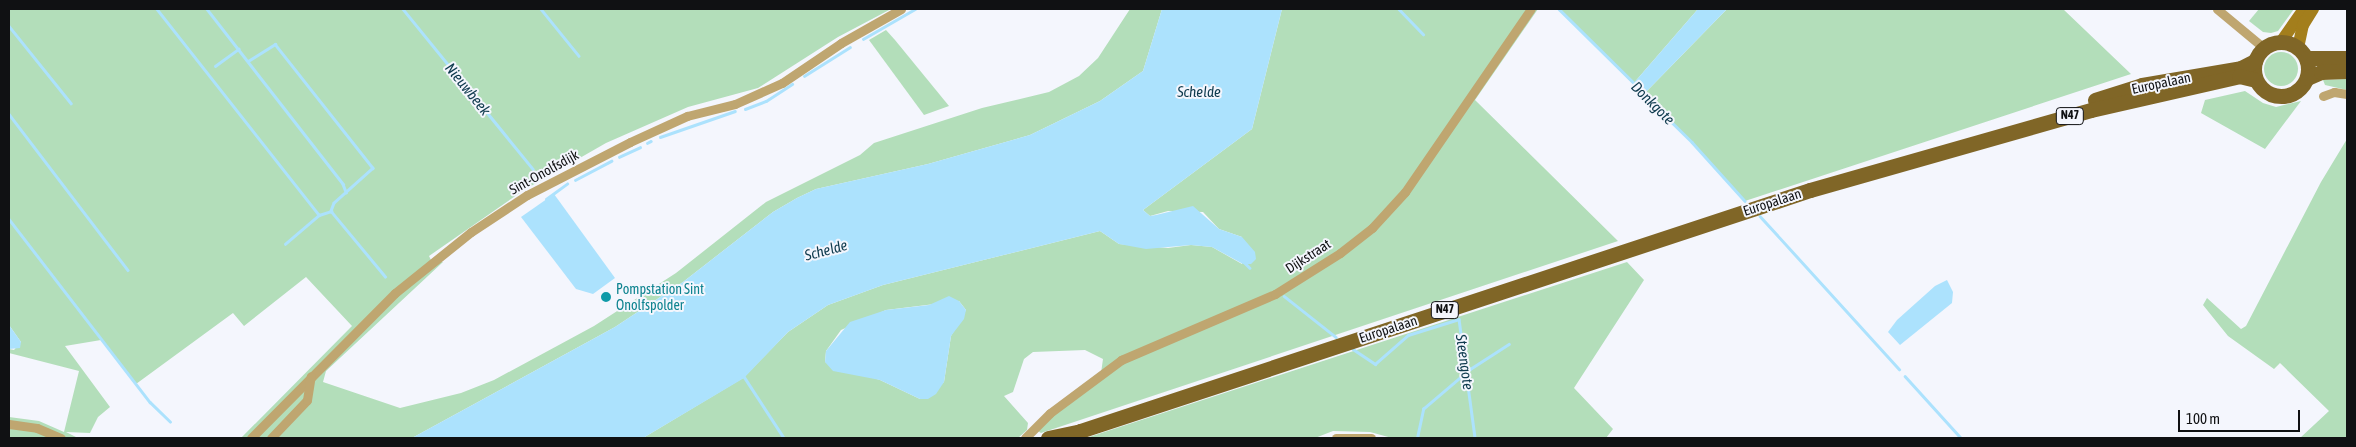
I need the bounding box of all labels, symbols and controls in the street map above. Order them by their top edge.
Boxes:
water label: Nieuwbeek [441,59,495,119]
street label: Europalaan [2130,69,2192,97]
water label: Donkgote [1628,78,1678,128]
water label: Schelde [1177,83,1221,101]
road number: N47 [2055,106,2085,125]
street label: Sint-Onolfsdijk [506,146,582,198]
street label: Europalaan [1741,185,1803,219]
street label: Dijkstraat [1282,235,1334,277]
water label: Schelde [803,236,849,264]
place label: Pompstation Sint Onolfspolder [616,281,704,314]
marker: Pompstation Sint Onolfspolder [600,291,612,303]
road number: N47 [1430,300,1460,320]
street label: Europalaan [1357,312,1419,346]
water label: Steengote [1452,333,1478,391]
scale bar [2181,400,2304,432]
text: 100 m [2186,410,2220,427]

